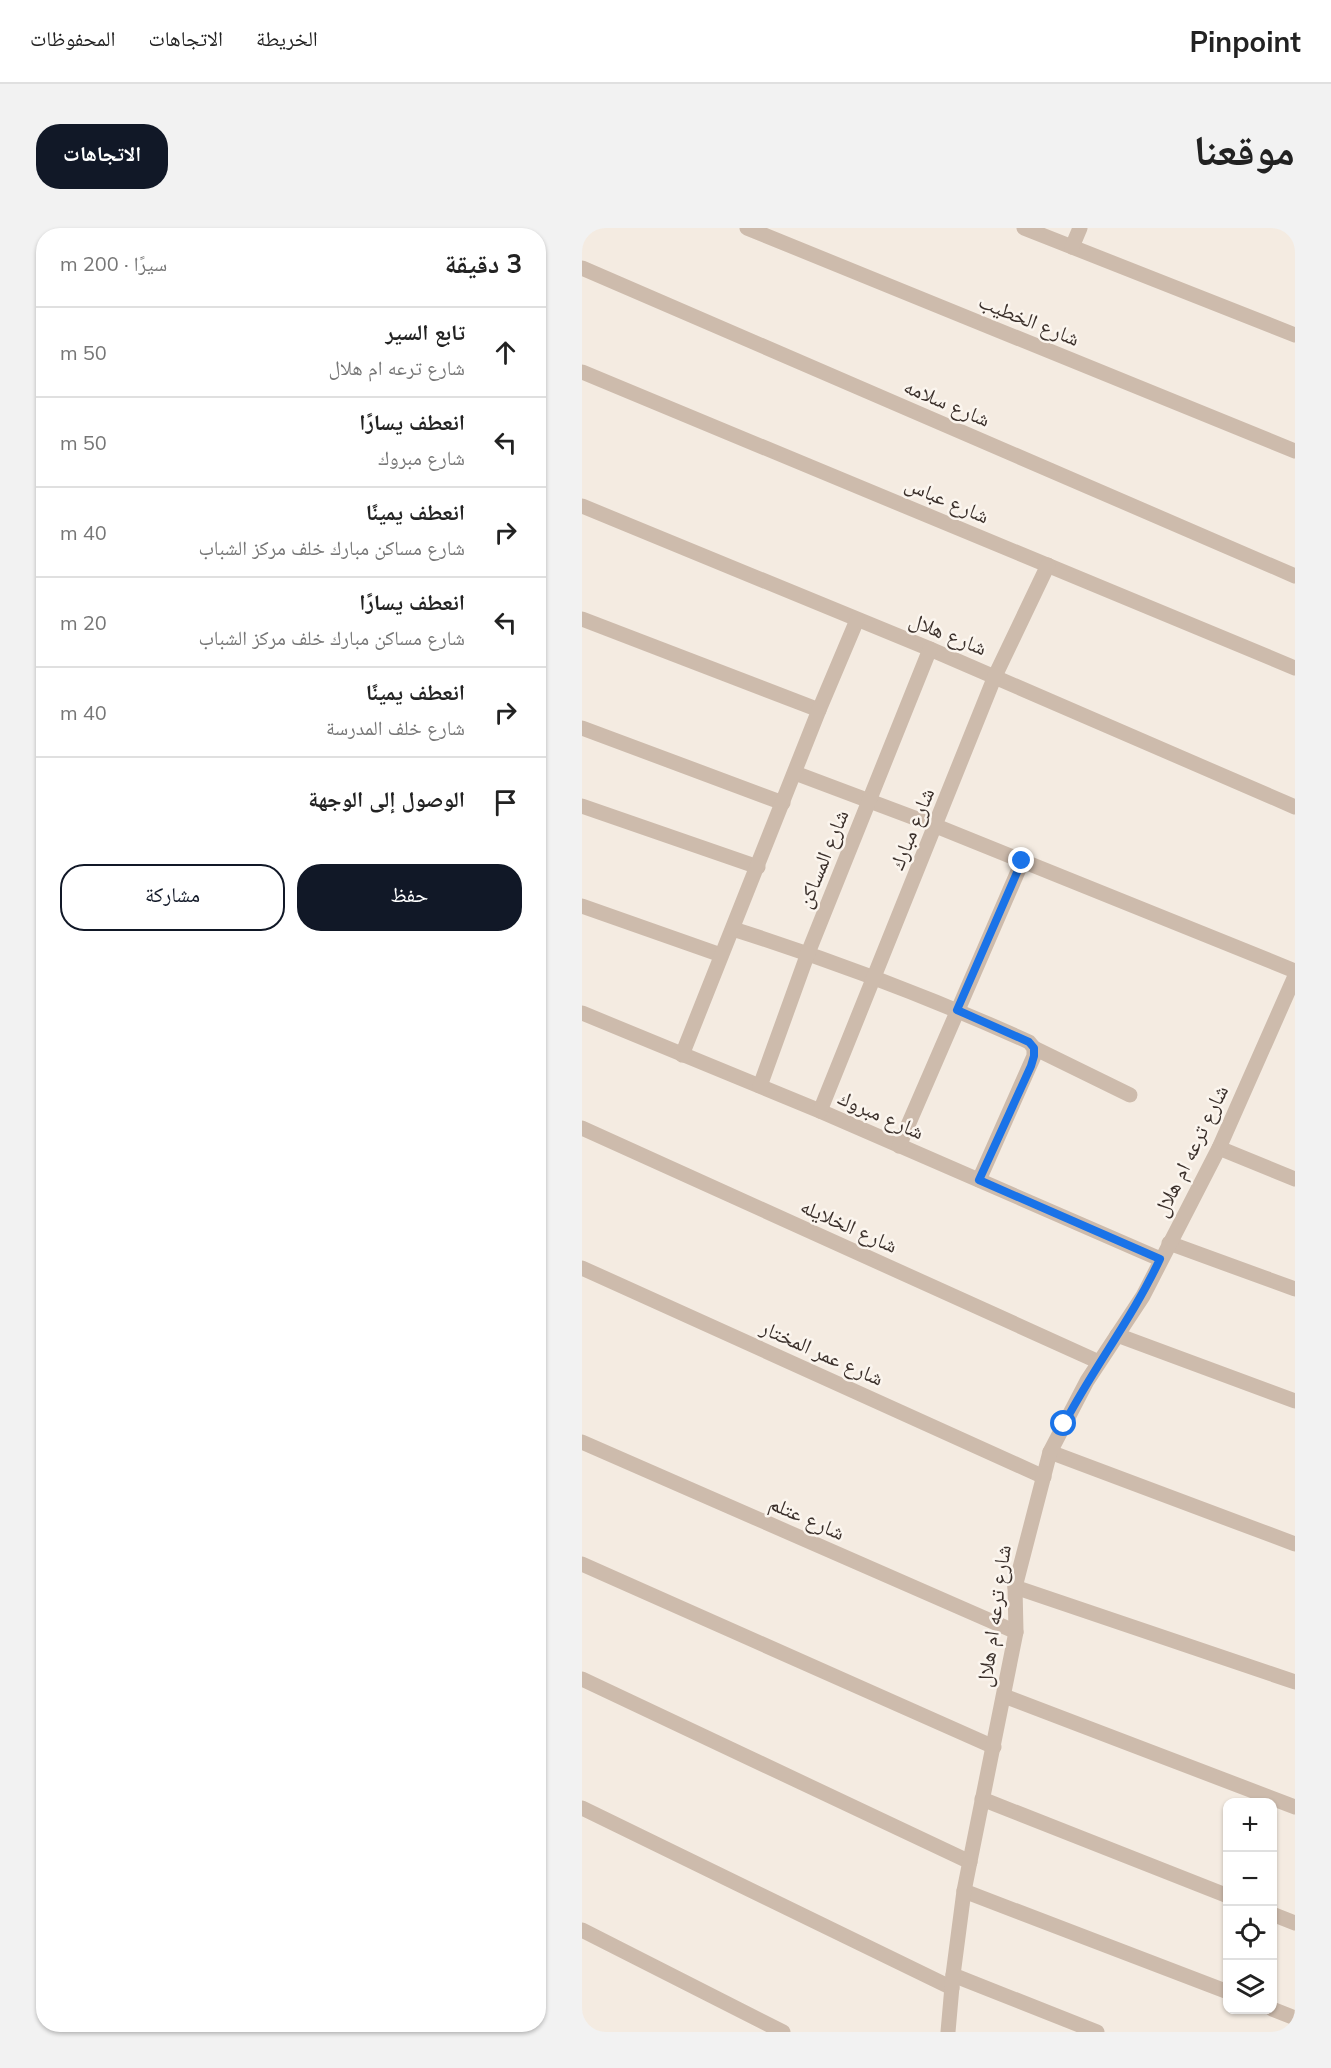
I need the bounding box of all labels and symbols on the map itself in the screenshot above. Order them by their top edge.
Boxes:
street label: شارع الخطيب [975,287,1084,352]
street label: شارع سلامه [900,372,994,433]
street label: شارع عباس [901,470,993,529]
street label: شارع هلال [905,606,991,661]
street label: شارع مبارك [883,784,940,874]
street label: شارع المساكن [791,806,854,912]
route end [1008,847,1034,873]
street label: شارع ترعه ام هلال [1147,1080,1235,1222]
street label: شارع مبروك [834,1084,928,1145]
street label: شارع الخلايله [796,1192,902,1259]
street label: شارع عمر المختار [756,1313,888,1392]
route start [1050,1410,1076,1436]
street label: شارع عتلم [765,1489,849,1547]
street label: شارع ترعه ام هلال [970,1543,1018,1689]

